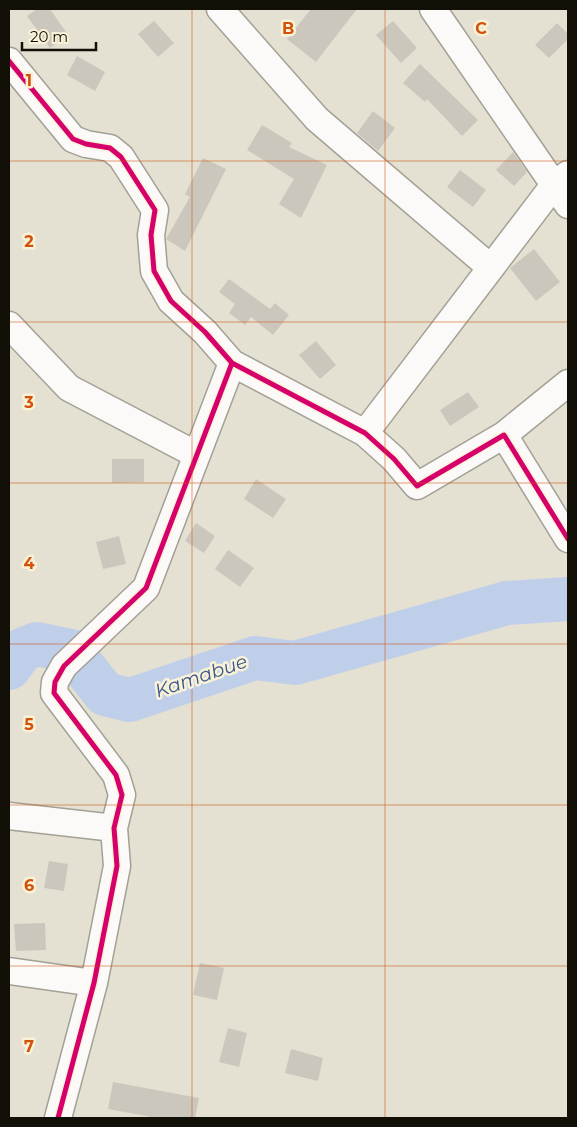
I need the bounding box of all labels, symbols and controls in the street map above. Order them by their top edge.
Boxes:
text: B [282,19,294,38]
text: C [475,19,487,38]
scale bar [22,20,96,52]
text: 20 m [30,27,68,46]
text: 1 [26,71,32,90]
text: 2 [24,232,34,251]
text: 3 [23,393,34,412]
text: 4 [23,554,35,573]
water label: Kamabue [152,649,250,703]
text: 5 [24,715,34,734]
text: 6 [24,876,34,895]
text: 7 [24,1037,34,1056]

